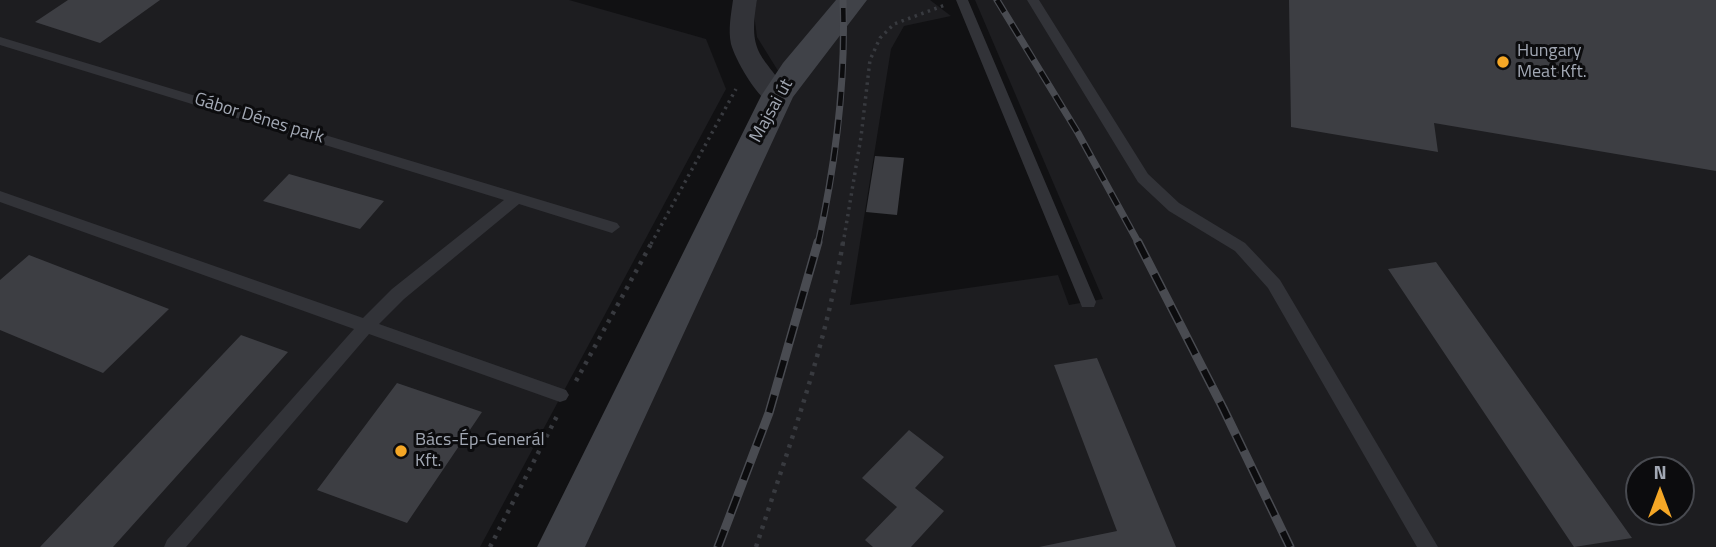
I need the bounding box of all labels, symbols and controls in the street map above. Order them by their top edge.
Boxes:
place label: Hungary Meat Kft. [1517,41,1587,84]
marker: Hungary Meat Kft. [1495,54,1511,70]
street label: Majsai út [746,75,798,147]
street label: Gábor Dénes park [192,89,326,149]
place label: Bács-Ép-Generál Kft. [415,430,545,472]
marker: Bács-Ép-Generál Kft. [393,443,409,459]
north arrow [1625,456,1695,526]
text: N [1653,457,1667,486]

